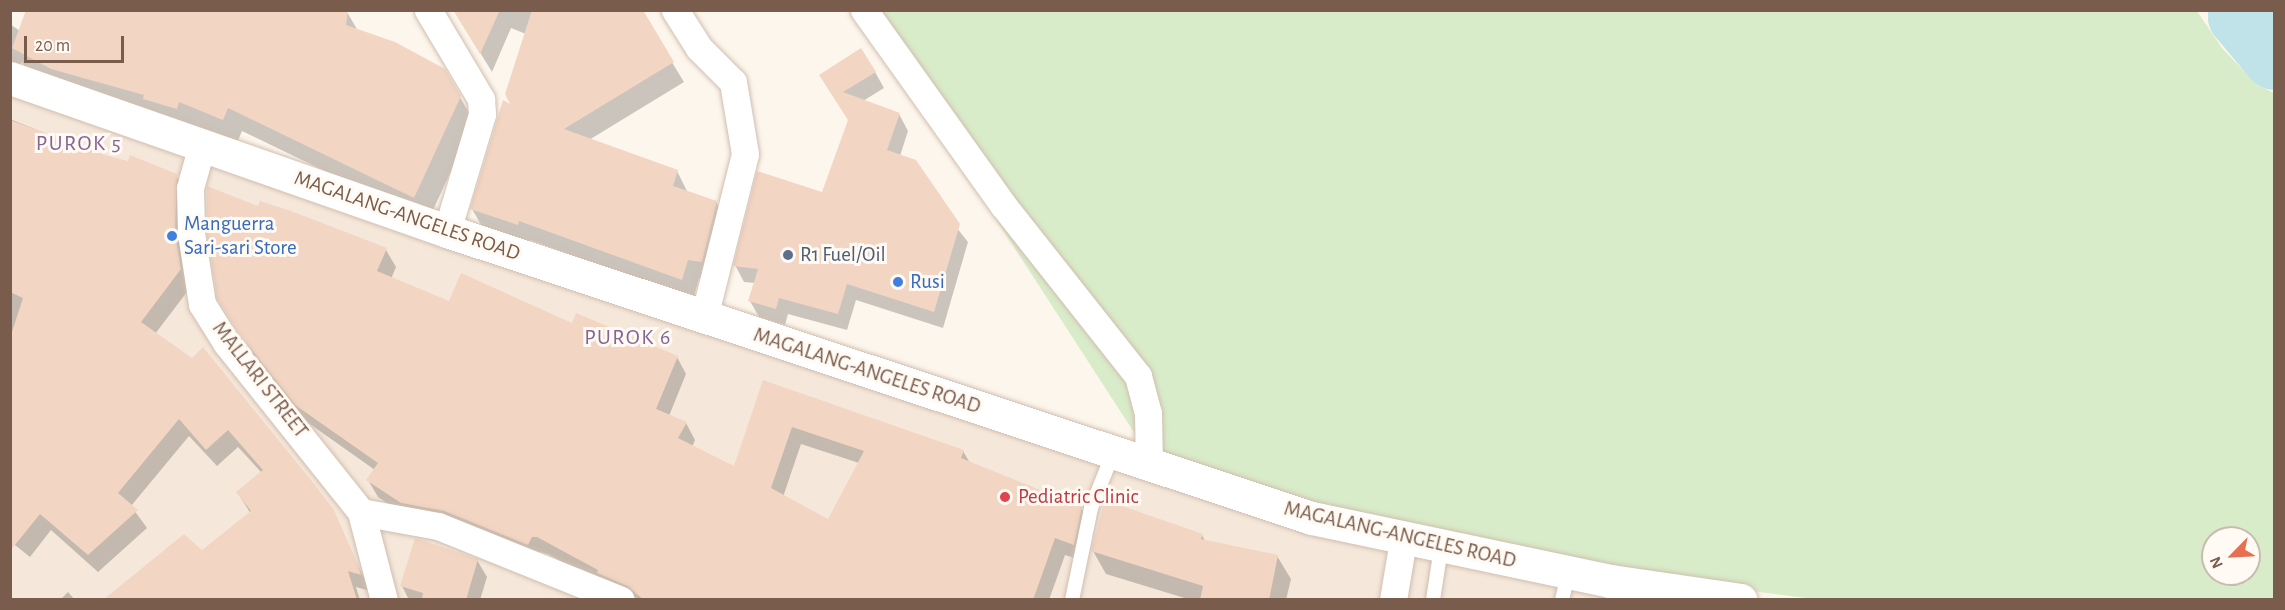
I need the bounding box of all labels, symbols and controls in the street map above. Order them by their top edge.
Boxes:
scale bar [27,24,128,62]
text: 20 m [35,37,70,55]
district label: PUROK 5 [36,131,122,157]
street label: MAGALANG-ANGELES ROAD [291,165,523,267]
place label: Manguerra Sari-sari Store [184,211,297,261]
marker: Manguerra Sari-sari Store [165,229,179,243]
place label: R1 Fuel/Oil [800,242,886,268]
marker: R1 Fuel/Oil [781,248,795,262]
place label: Rusi [910,269,945,295]
marker: Rusi [891,275,905,289]
street label: MALLARI STREET [207,317,313,443]
street label: MAGALANG-ANGELES ROAD [750,322,984,420]
district label: PUROK 6 [584,325,672,351]
place label: Pediatric Clinic [1018,484,1139,510]
marker: Pediatric Clinic [996,488,1014,506]
street label: MAGALANG-ANGELES ROAD [1282,496,1518,574]
north arrow [2201,526,2261,586]
text: N [2207,554,2226,571]

